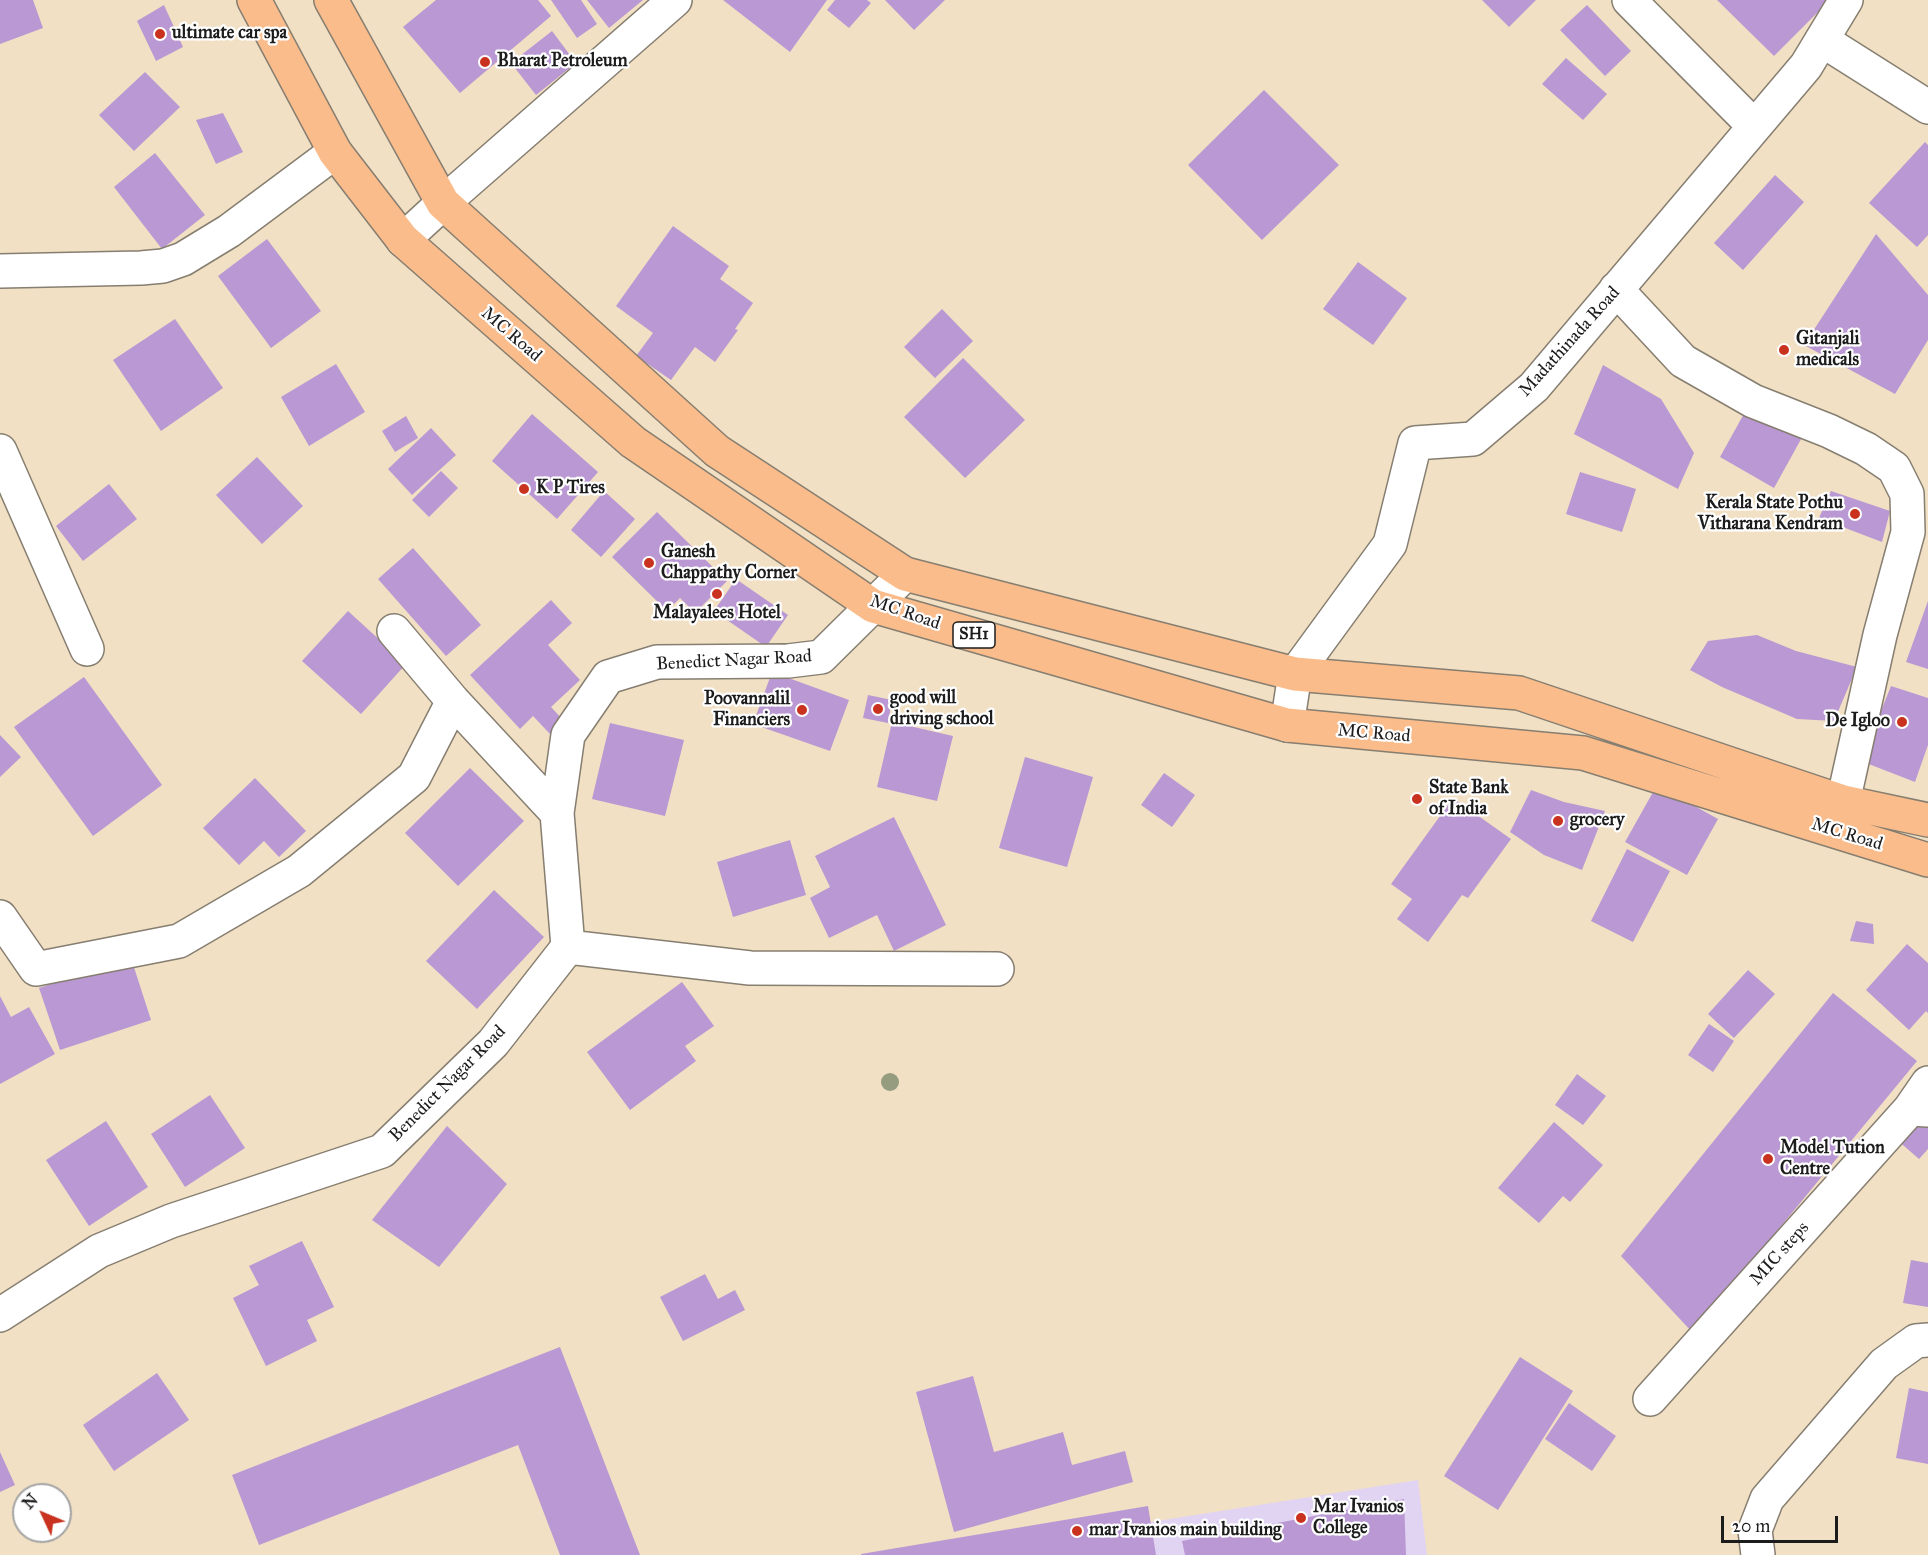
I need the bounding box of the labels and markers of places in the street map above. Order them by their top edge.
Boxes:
place label: ultimate car spa [172,23,287,45]
marker: ultimate car spa [153,27,167,41]
place label: Bharat Petroleum [497,51,628,73]
marker: Bharat Petroleum [478,55,492,69]
place label: Gitanjali medicals [1796,329,1860,372]
marker: Gitanjali medicals [1777,343,1791,357]
place label: K P Tires [536,478,605,500]
marker: K P Tires [517,482,531,496]
place label: Kerala State Pothu Vitharana Kendram [1698,493,1843,536]
marker: Kerala State Pothu Vitharana Kendram [1848,507,1862,521]
place label: Ganesh Chappathy Corner [661,542,797,584]
marker: Ganesh Chappathy Corner [642,556,656,570]
marker: Malayalees Hotel [710,587,724,601]
place label: Malayalees Hotel [653,603,781,625]
place label: good will driving school [890,688,994,730]
place label: Poovannalil Financiers [704,689,790,732]
marker: good will driving school [871,702,885,716]
marker: Poovannalil Financiers [795,703,809,717]
place label: De Igloo [1825,711,1890,733]
marker: De Igloo [1895,715,1909,729]
place label: State Bank of India [1429,778,1509,820]
marker: State Bank of India [1410,792,1424,806]
place label: grocery [1570,810,1625,832]
marker: grocery [1551,814,1565,828]
place label: Model Tution Centre [1780,1138,1885,1180]
marker: Model Tution Centre [1761,1152,1775,1166]
place label: Mar Ivanios College [1313,1497,1404,1540]
marker: Mar Ivanios College [1294,1511,1308,1525]
place label: mar Ivanios main building [1089,1520,1282,1542]
marker: mar Ivanios main building [1070,1524,1084,1538]

